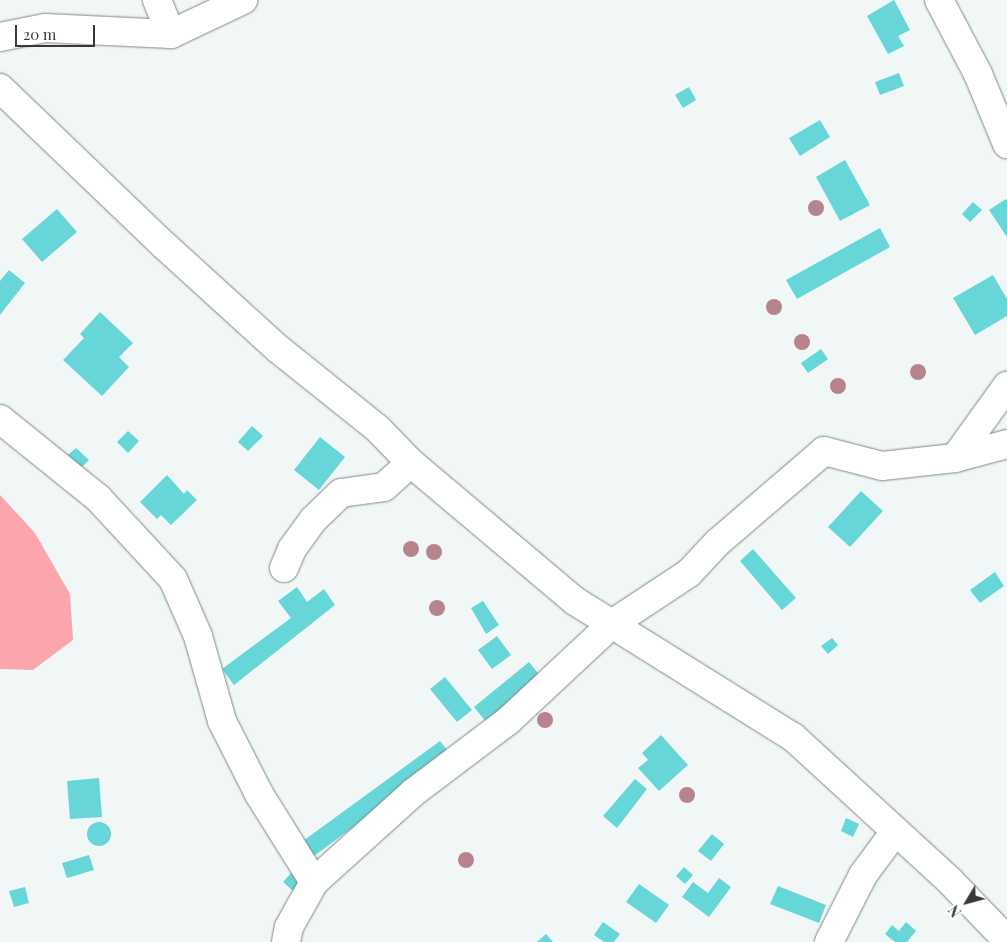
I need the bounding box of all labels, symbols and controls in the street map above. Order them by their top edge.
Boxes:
scale bar [18,15,98,47]
text: 20 m [23,24,56,44]
north arrow [942,877,992,927]
text: N [944,902,965,921]

